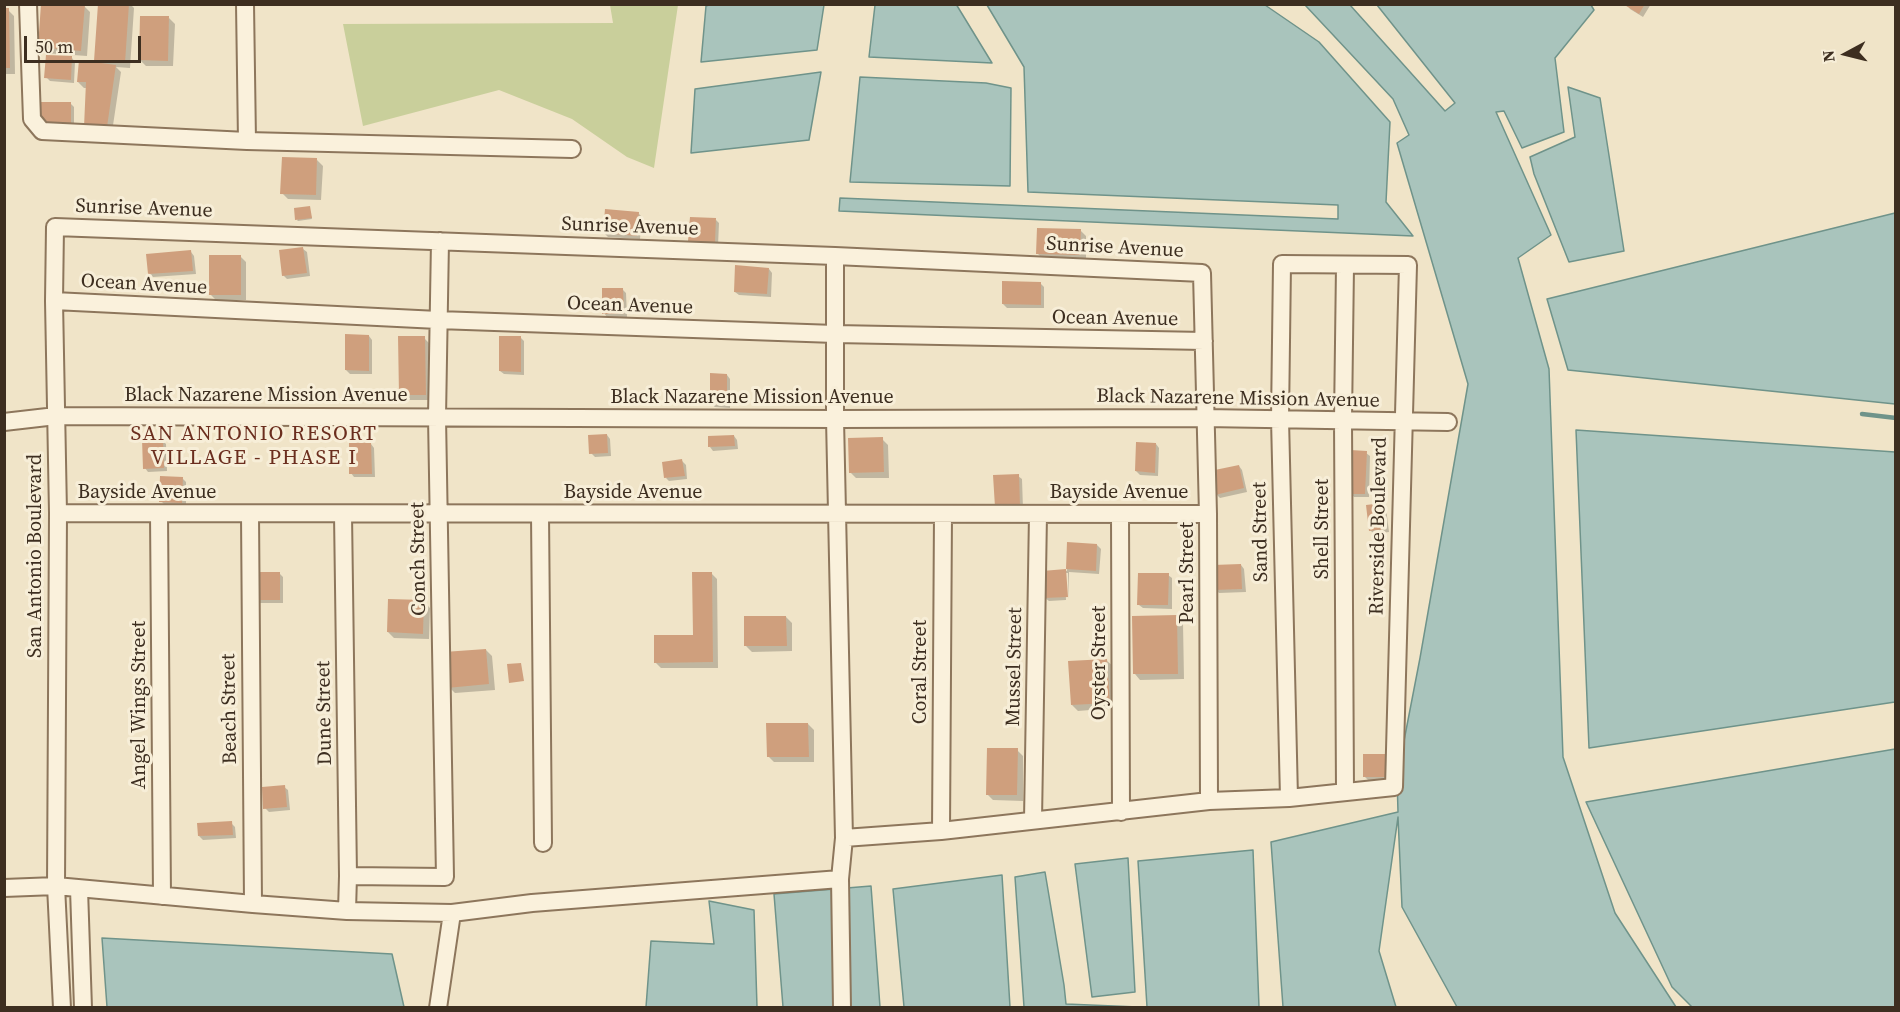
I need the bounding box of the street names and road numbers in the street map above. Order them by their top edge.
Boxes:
street label: Sunrise Avenue [75,195,213,223]
street label: Sunrise Avenue [561,213,699,241]
street label: Sunrise Avenue [1046,232,1184,264]
street label: Ocean Avenue [80,270,208,300]
street label: Ocean Avenue [566,292,694,320]
street label: Ocean Avenue [1052,306,1178,332]
street label: Black Nazarene Mission Avenue [124,384,408,408]
street label: Black Nazarene Mission Avenue [1096,385,1380,413]
street label: Black Nazarene Mission Avenue [610,386,894,410]
street label: Riverside Boulevard [1365,437,1393,615]
street label: San Antonio Boulevard [24,454,48,658]
street label: Shell Street [1311,479,1335,579]
street label: Bayside Avenue [77,481,217,505]
street label: Bayside Avenue [563,481,703,505]
street label: Bayside Avenue [1049,481,1189,505]
street label: Sand Street [1248,482,1274,582]
street label: Conch Street [406,502,432,616]
street label: Pearl Street [1176,522,1200,624]
street label: Oyster Street [1088,606,1112,720]
street label: Mussel Street [1002,607,1028,727]
street label: Coral Street [909,620,933,724]
street label: Angel Wings Street [128,621,152,789]
street label: Beach Street [217,653,243,765]
street label: Dune Street [312,661,338,765]

